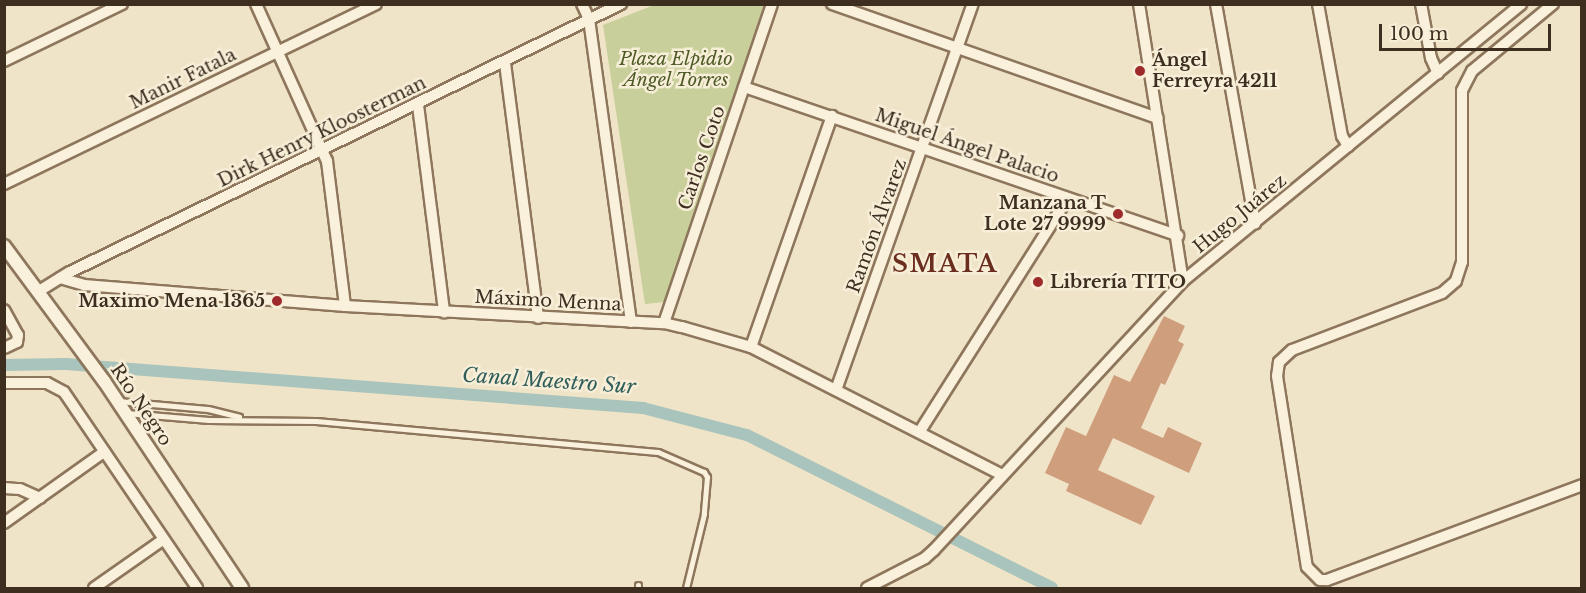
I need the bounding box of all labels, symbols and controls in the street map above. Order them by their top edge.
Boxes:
scale bar [1382,12,1554,50]
text: 100 m [1390,23,1448,45]
street label: Manir Fatala [126,44,240,114]
park label: Plaza Elpidio Ángel Torres [619,49,733,92]
place label: Ángel Ferreyra 4211 [1152,50,1277,92]
marker: Ángel Ferreyra 4211 [1133,64,1147,78]
street label: Dirk Henry Kloosterman [214,72,430,192]
street label: Carlos Coto [674,103,730,213]
street label: Miguel Ángel Palacio [872,104,1062,188]
street label: Ramón Álvarez [843,156,911,296]
street label: Hugo Juárez [1189,170,1291,258]
place label: Manzana T Lote 27 9999 [984,193,1106,236]
marker: Manzana T Lote 27 9999 [1111,207,1125,221]
district label: SMATA [892,250,998,278]
place label: Librería TITO [1050,271,1187,293]
marker: Librería TITO [1031,275,1045,289]
street label: Máximo Menna [474,286,622,316]
place label: Maximo Mena 1365 [78,290,265,312]
marker: Maximo Mena 1365 [270,294,284,308]
street label: Río Negro [106,360,176,450]
water label: Canal Maestro Sur [461,363,637,399]

